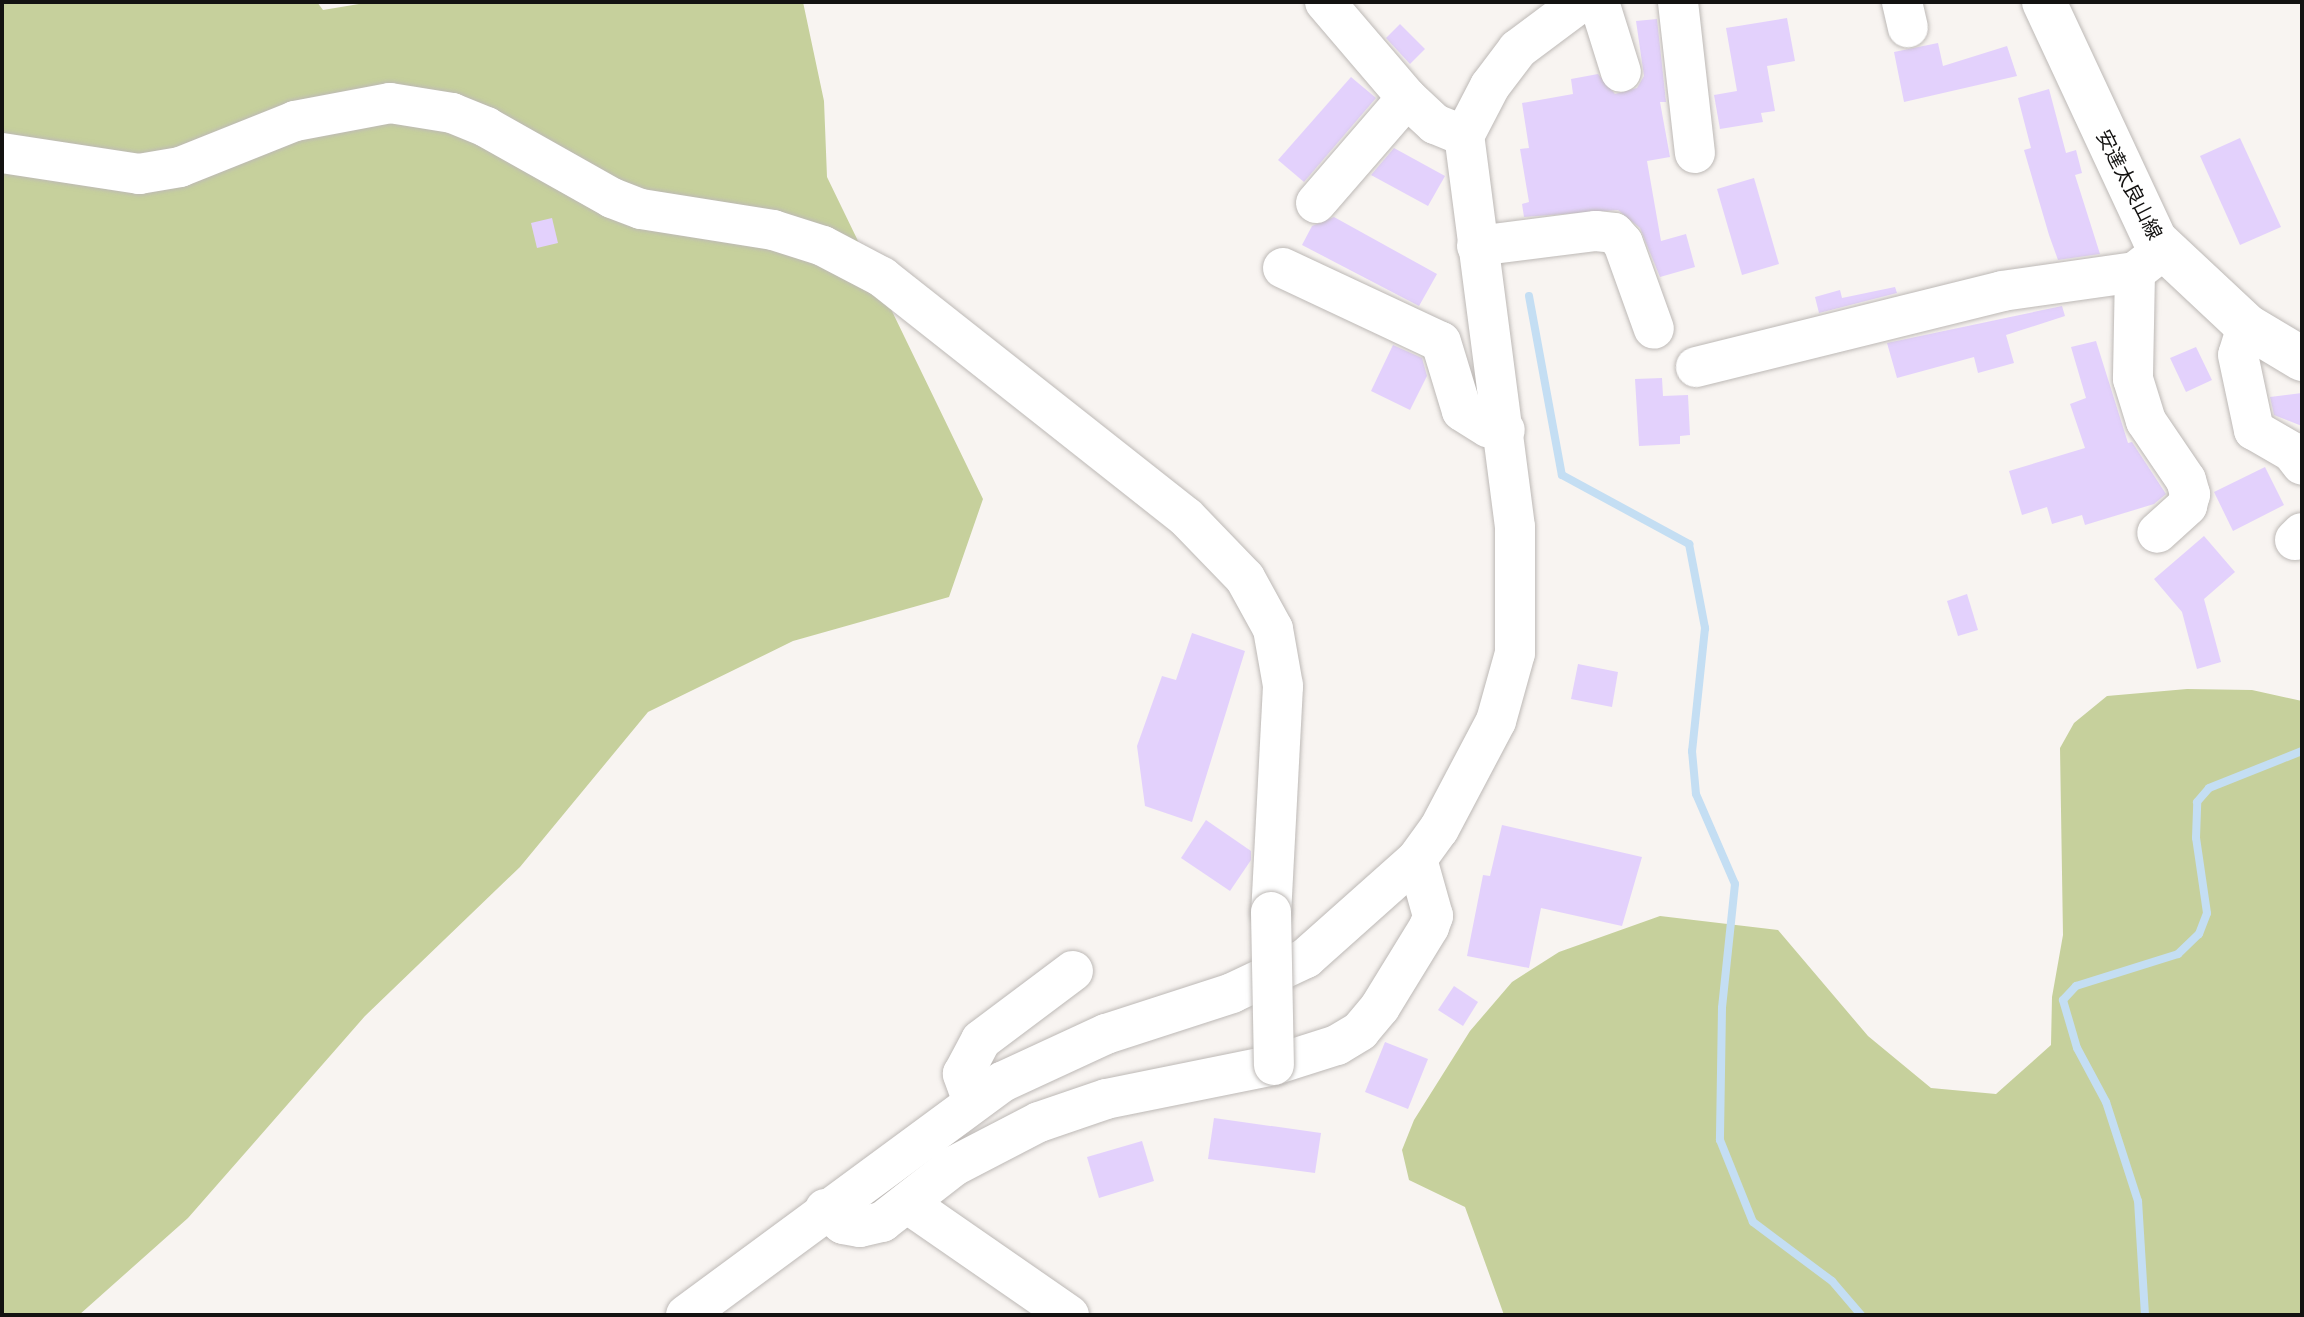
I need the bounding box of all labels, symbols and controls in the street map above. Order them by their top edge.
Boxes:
street label: 安達太良山線 [2091,126,2167,244]

